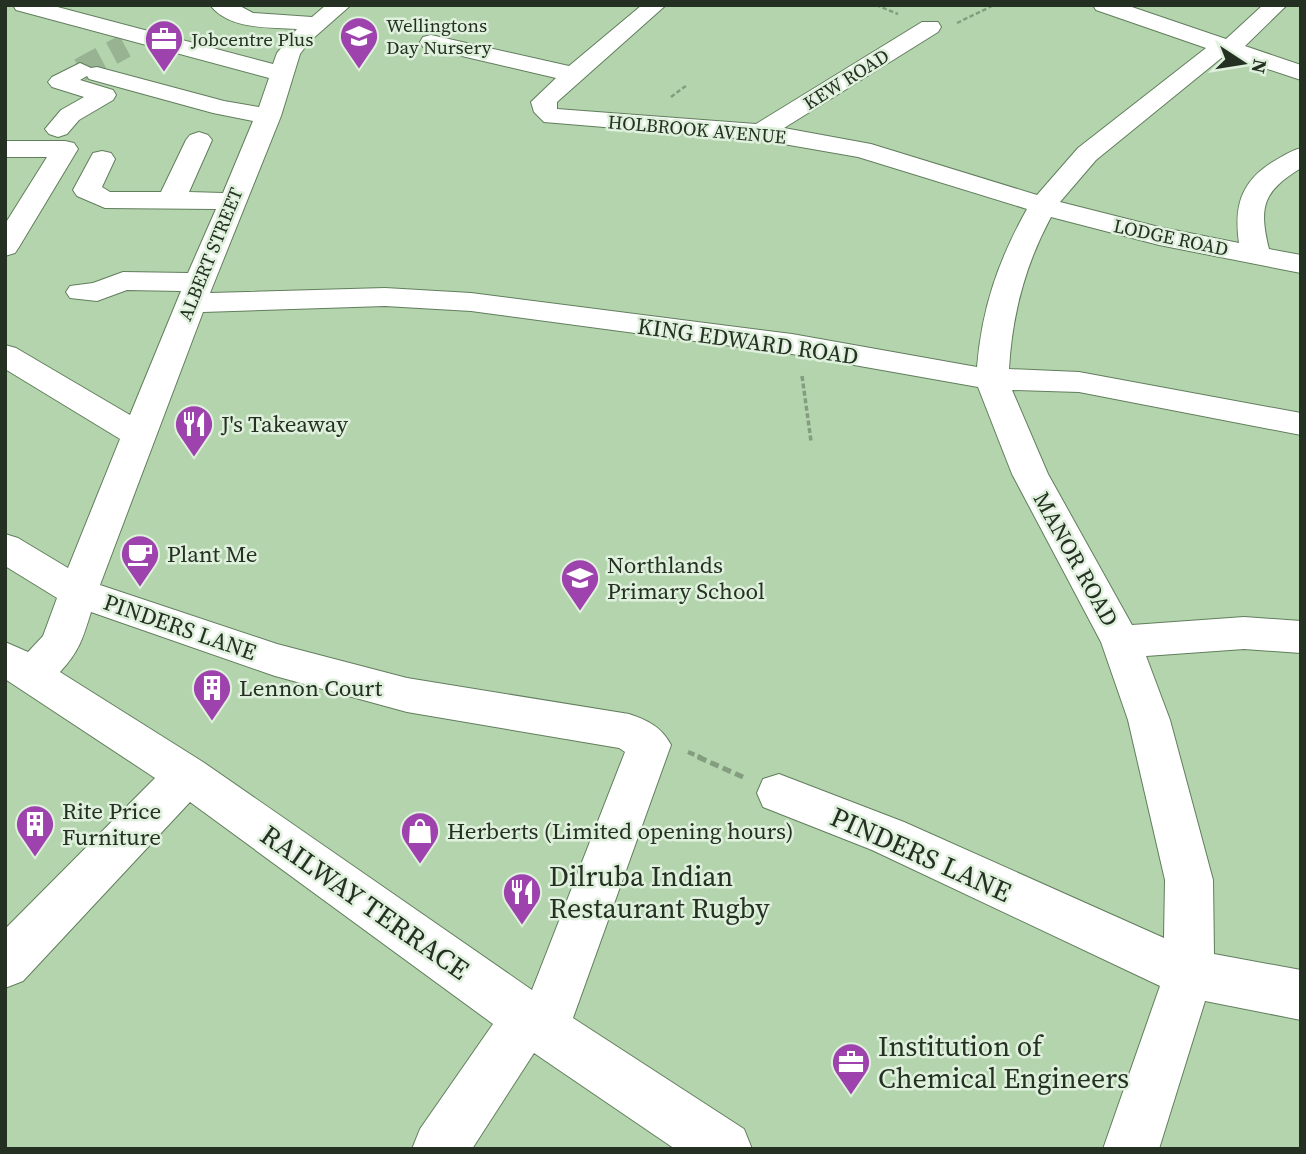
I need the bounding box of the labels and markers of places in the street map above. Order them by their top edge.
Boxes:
place label: Wellingtons Day Nursery [386,12,492,60]
school or university icon: Wellingtons Day Nursery [338,15,380,70]
office icon: Jobcentre Plus [143,18,185,73]
place label: Jobcentre Plus [190,26,313,52]
restaurant icon: J's Takeaway [173,403,215,458]
place label: J's Takeaway [220,408,348,440]
cafe icon: Plant Me [119,533,161,588]
place label: Plant Me [167,538,257,570]
place label: Northlands Primary School [607,549,765,607]
school or university icon: Northlands Primary School [559,557,601,612]
building icon: Lennon Court [191,667,233,722]
place label: Lennon Court [239,672,383,704]
place label: Rite Price Furniture [62,795,161,853]
building icon: Rite Price Furniture [14,803,56,858]
shop icon: Herberts (Limited opening hours) [399,810,441,865]
place label: Herberts (Limited opening hours) [447,815,794,847]
place label: Dilruba Indian Restaurant Rugby [549,857,770,927]
restaurant icon: Dilruba Indian Restaurant Rugby [501,871,543,926]
place label: Institution of Chemical Engineers [878,1027,1129,1097]
office icon: Institution of Chemical Engineers [830,1041,872,1096]

